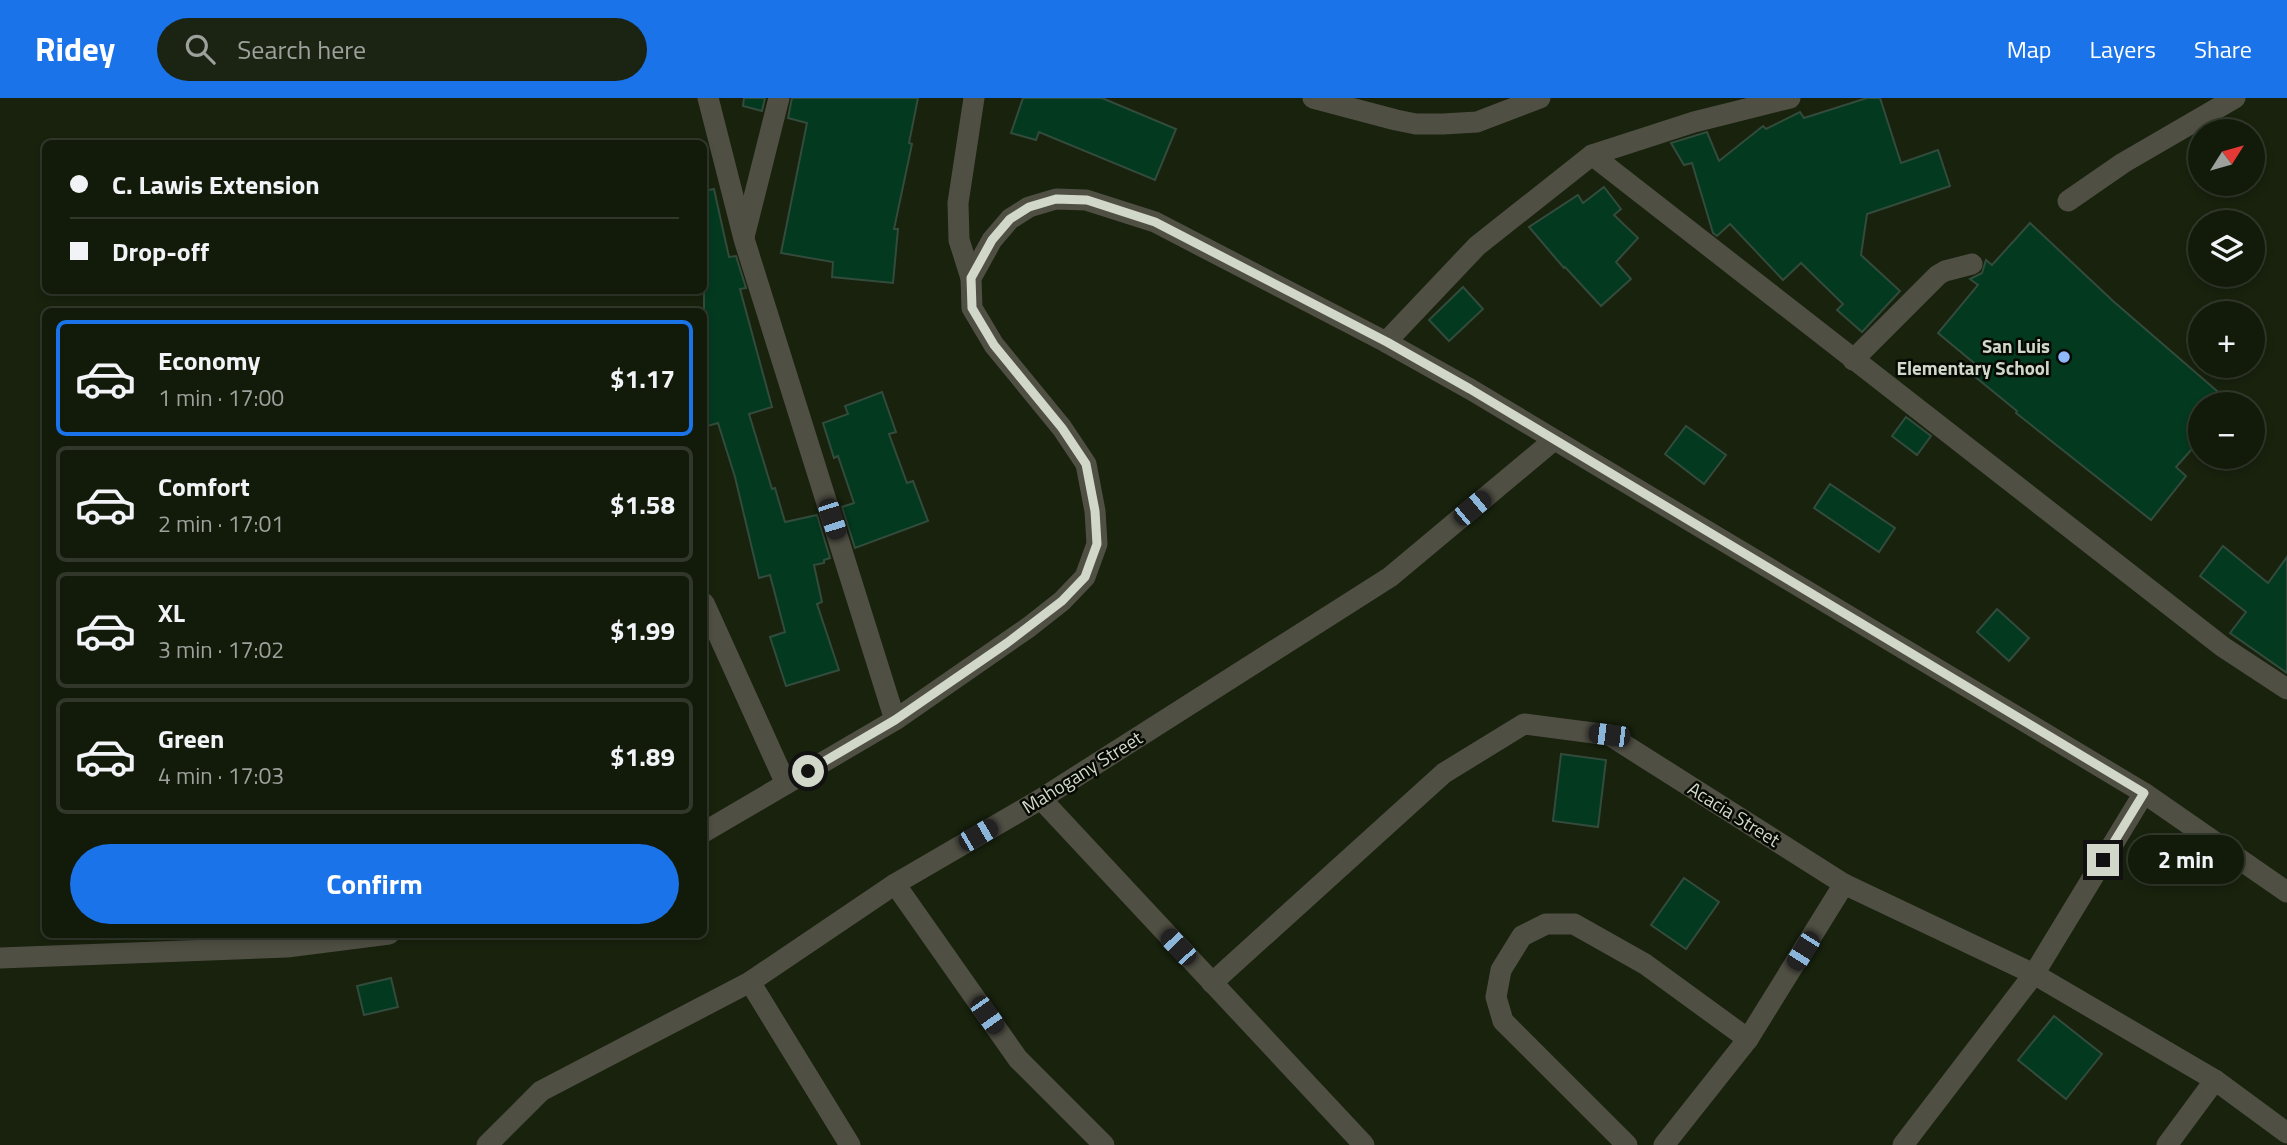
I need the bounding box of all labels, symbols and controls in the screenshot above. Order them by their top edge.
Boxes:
search box [157,18,647,81]
text: Ridey [35,24,115,74]
icon: search [181,30,219,68]
text: Search here [237,30,366,69]
text: Map [2007,31,2052,67]
text: Layers [2090,31,2156,67]
text: Share [2194,31,2252,67]
north arrow [2188,119,2264,196]
map controls [2188,119,2265,469]
text: C. Lawis Extension [112,165,320,204]
button: layers [2188,210,2265,287]
text: Drop-off [112,232,209,271]
button: + [2188,301,2265,378]
place label: San Luis Elementary School [1896,331,2050,382]
text: Economy [158,341,260,380]
icon: car [74,347,137,410]
marker: San Luis Elementary School [2056,349,2072,365]
text: $1.17 [610,359,675,398]
text: 1 min · 17:00 [158,380,284,415]
button: − [2188,392,2265,469]
text: Comfort [158,467,250,506]
icon: car [74,473,137,536]
text: $1.58 [610,485,675,524]
car [1450,486,1495,530]
car [816,496,849,542]
text: 2 min · 17:01 [158,506,284,541]
text: XL [158,593,185,632]
icon: car [74,599,137,662]
text: $1.99 [610,611,675,650]
text: 3 min · 17:02 [158,632,284,667]
text: Green [158,719,224,758]
car [1587,722,1632,748]
street label: Mahogany Street [1016,723,1148,820]
icon: car [74,725,137,788]
text: $1.89 [610,737,675,776]
route start [792,755,824,787]
text: 4 min · 17:03 [158,758,284,793]
street label: Acacia Street [1682,774,1786,854]
car [955,815,1002,855]
callout: 2 min [2128,836,2243,884]
text: 2 min [2158,842,2214,877]
button: Confirm [70,844,679,924]
route end [2087,844,2119,876]
car [1156,924,1201,970]
car [1783,928,1824,974]
car [967,992,1008,1038]

